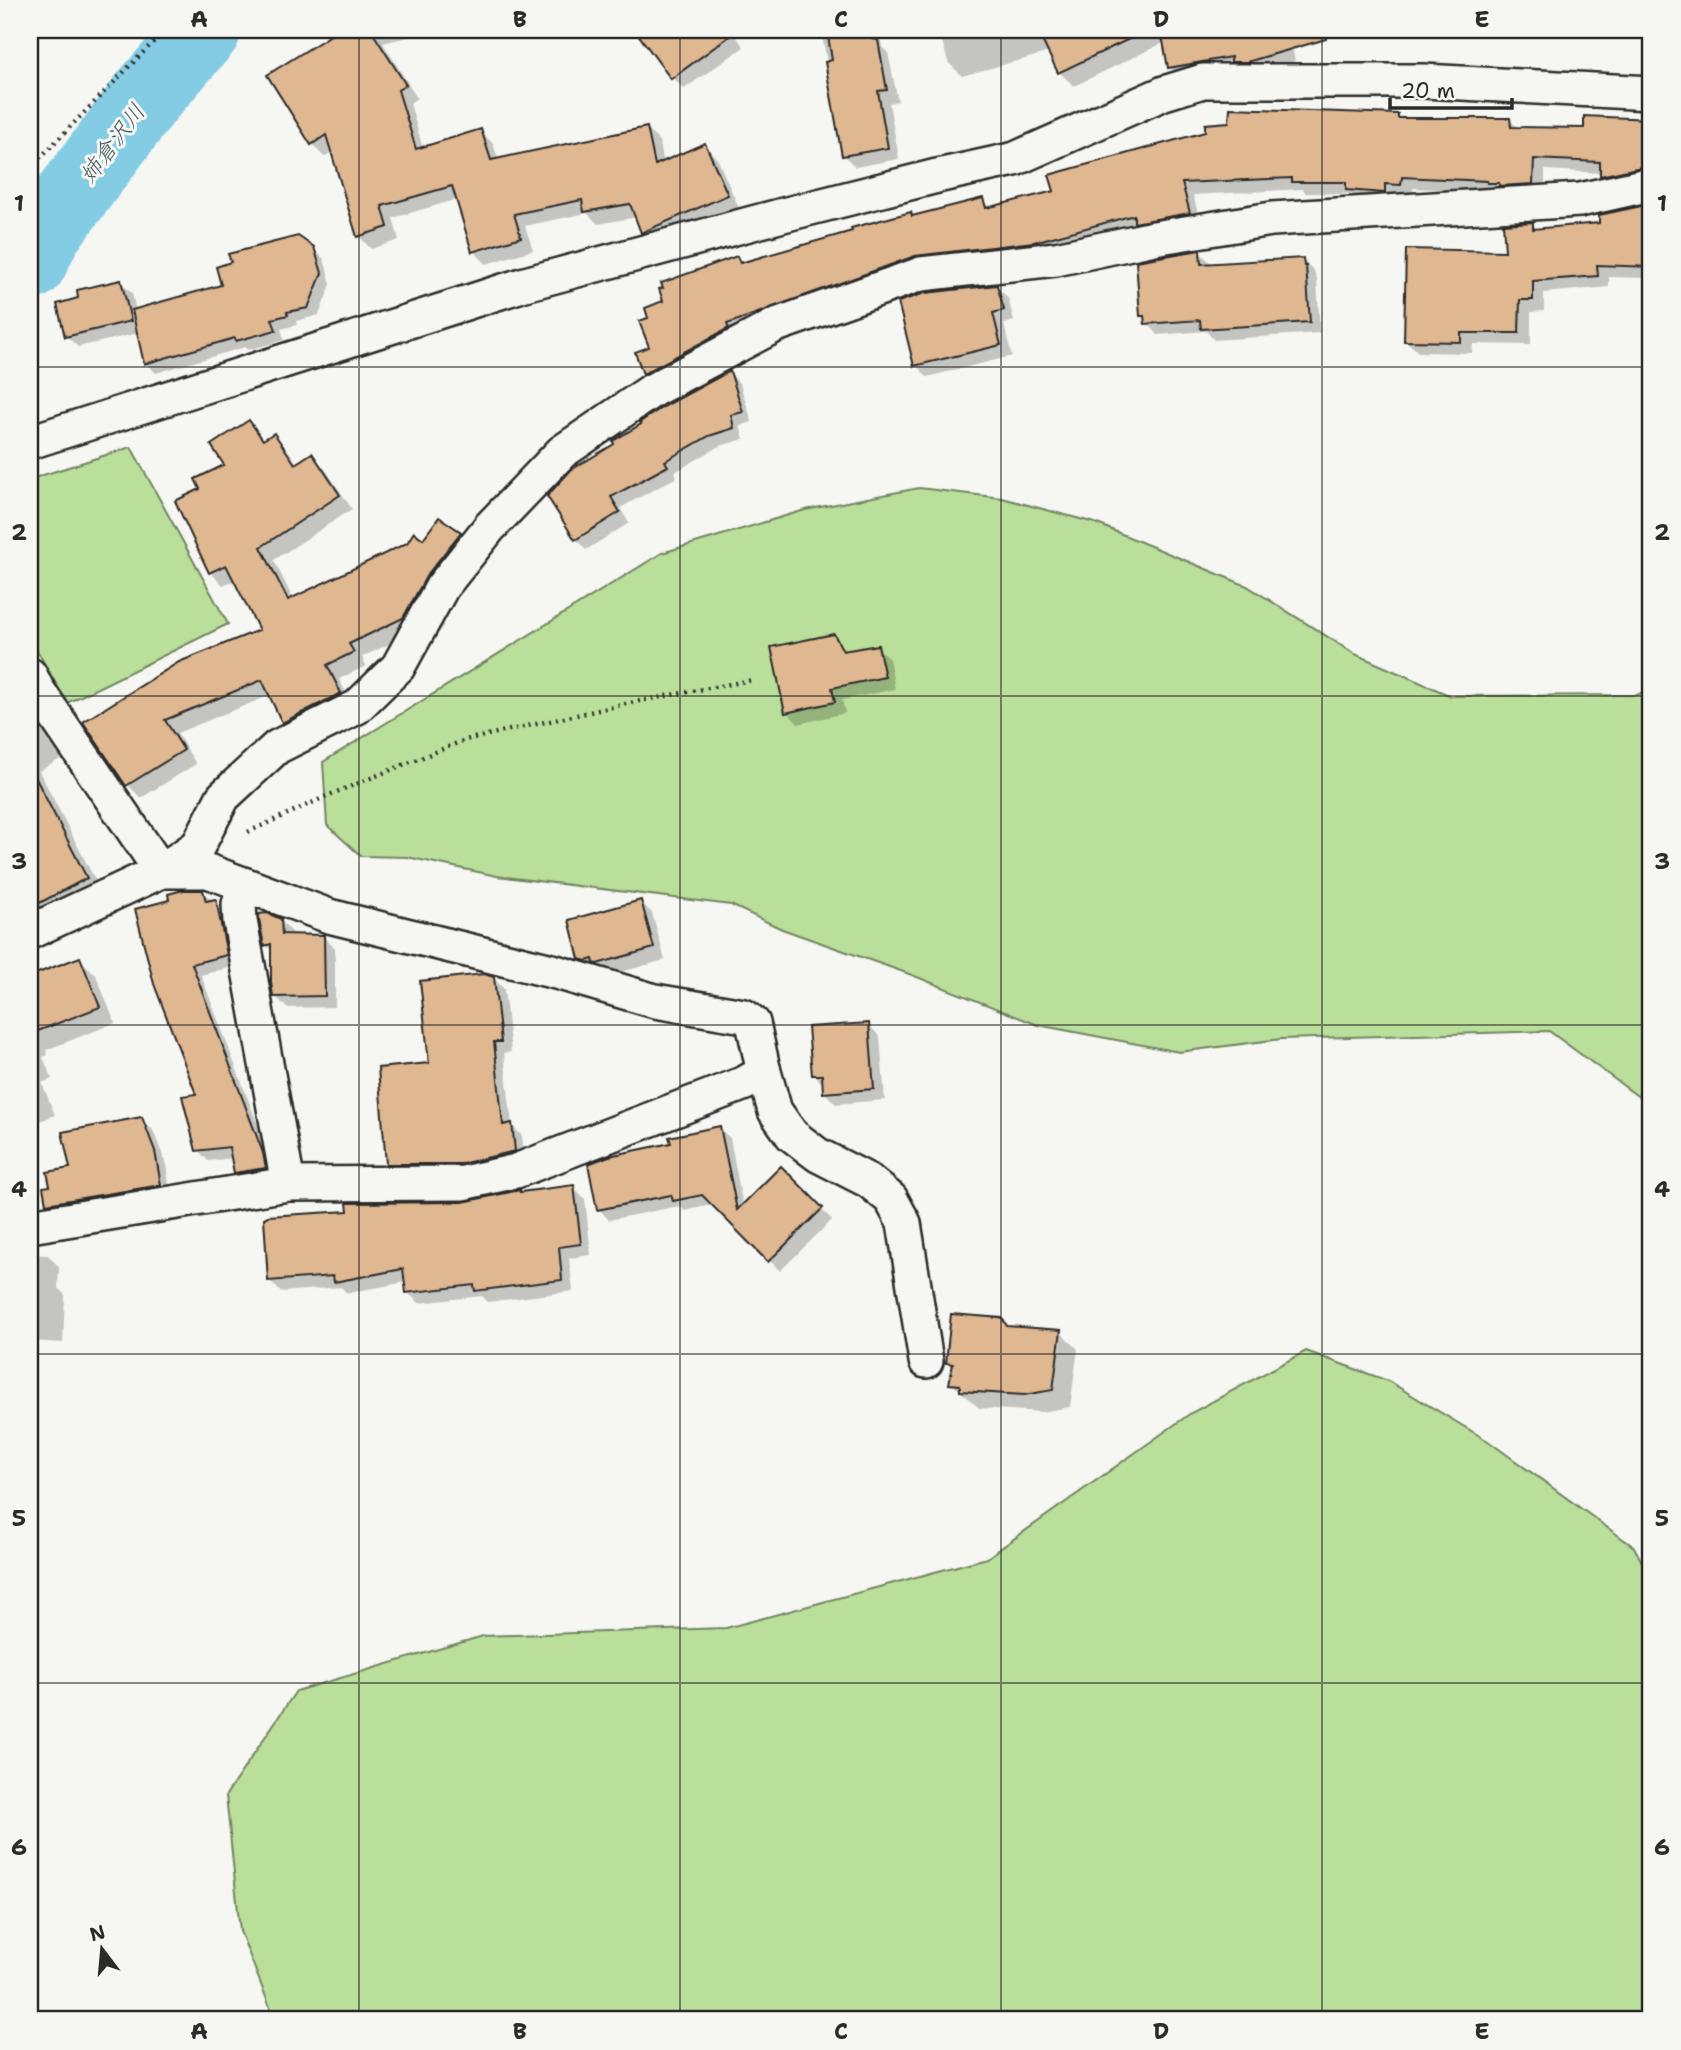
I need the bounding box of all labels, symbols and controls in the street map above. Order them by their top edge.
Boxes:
text: A [190,4,208,34]
text: B [513,4,527,34]
text: C [834,4,848,34]
text: D [1153,4,1169,34]
text: E [1474,4,1490,34]
scale bar [1390,66,1513,110]
text: 20 m [1401,77,1455,105]
water label: 姉倉沢川 [72,97,152,189]
text: 1 [14,188,24,218]
text: 1 [1657,188,1667,218]
text: 2 [11,517,27,547]
text: 2 [1654,517,1670,547]
text: 3 [11,846,27,876]
text: 3 [1654,846,1670,876]
text: 4 [11,1174,27,1204]
text: 4 [1654,1174,1670,1204]
text: 5 [12,1503,26,1533]
text: 5 [1655,1503,1669,1533]
text: 6 [11,1832,27,1862]
text: 6 [1654,1832,1670,1862]
north arrow [66,1913,136,1983]
text: N [87,1919,108,1947]
text: A [190,2016,208,2046]
text: B [513,2016,527,2046]
text: C [834,2016,848,2046]
text: D [1153,2016,1169,2046]
text: E [1474,2016,1490,2046]

